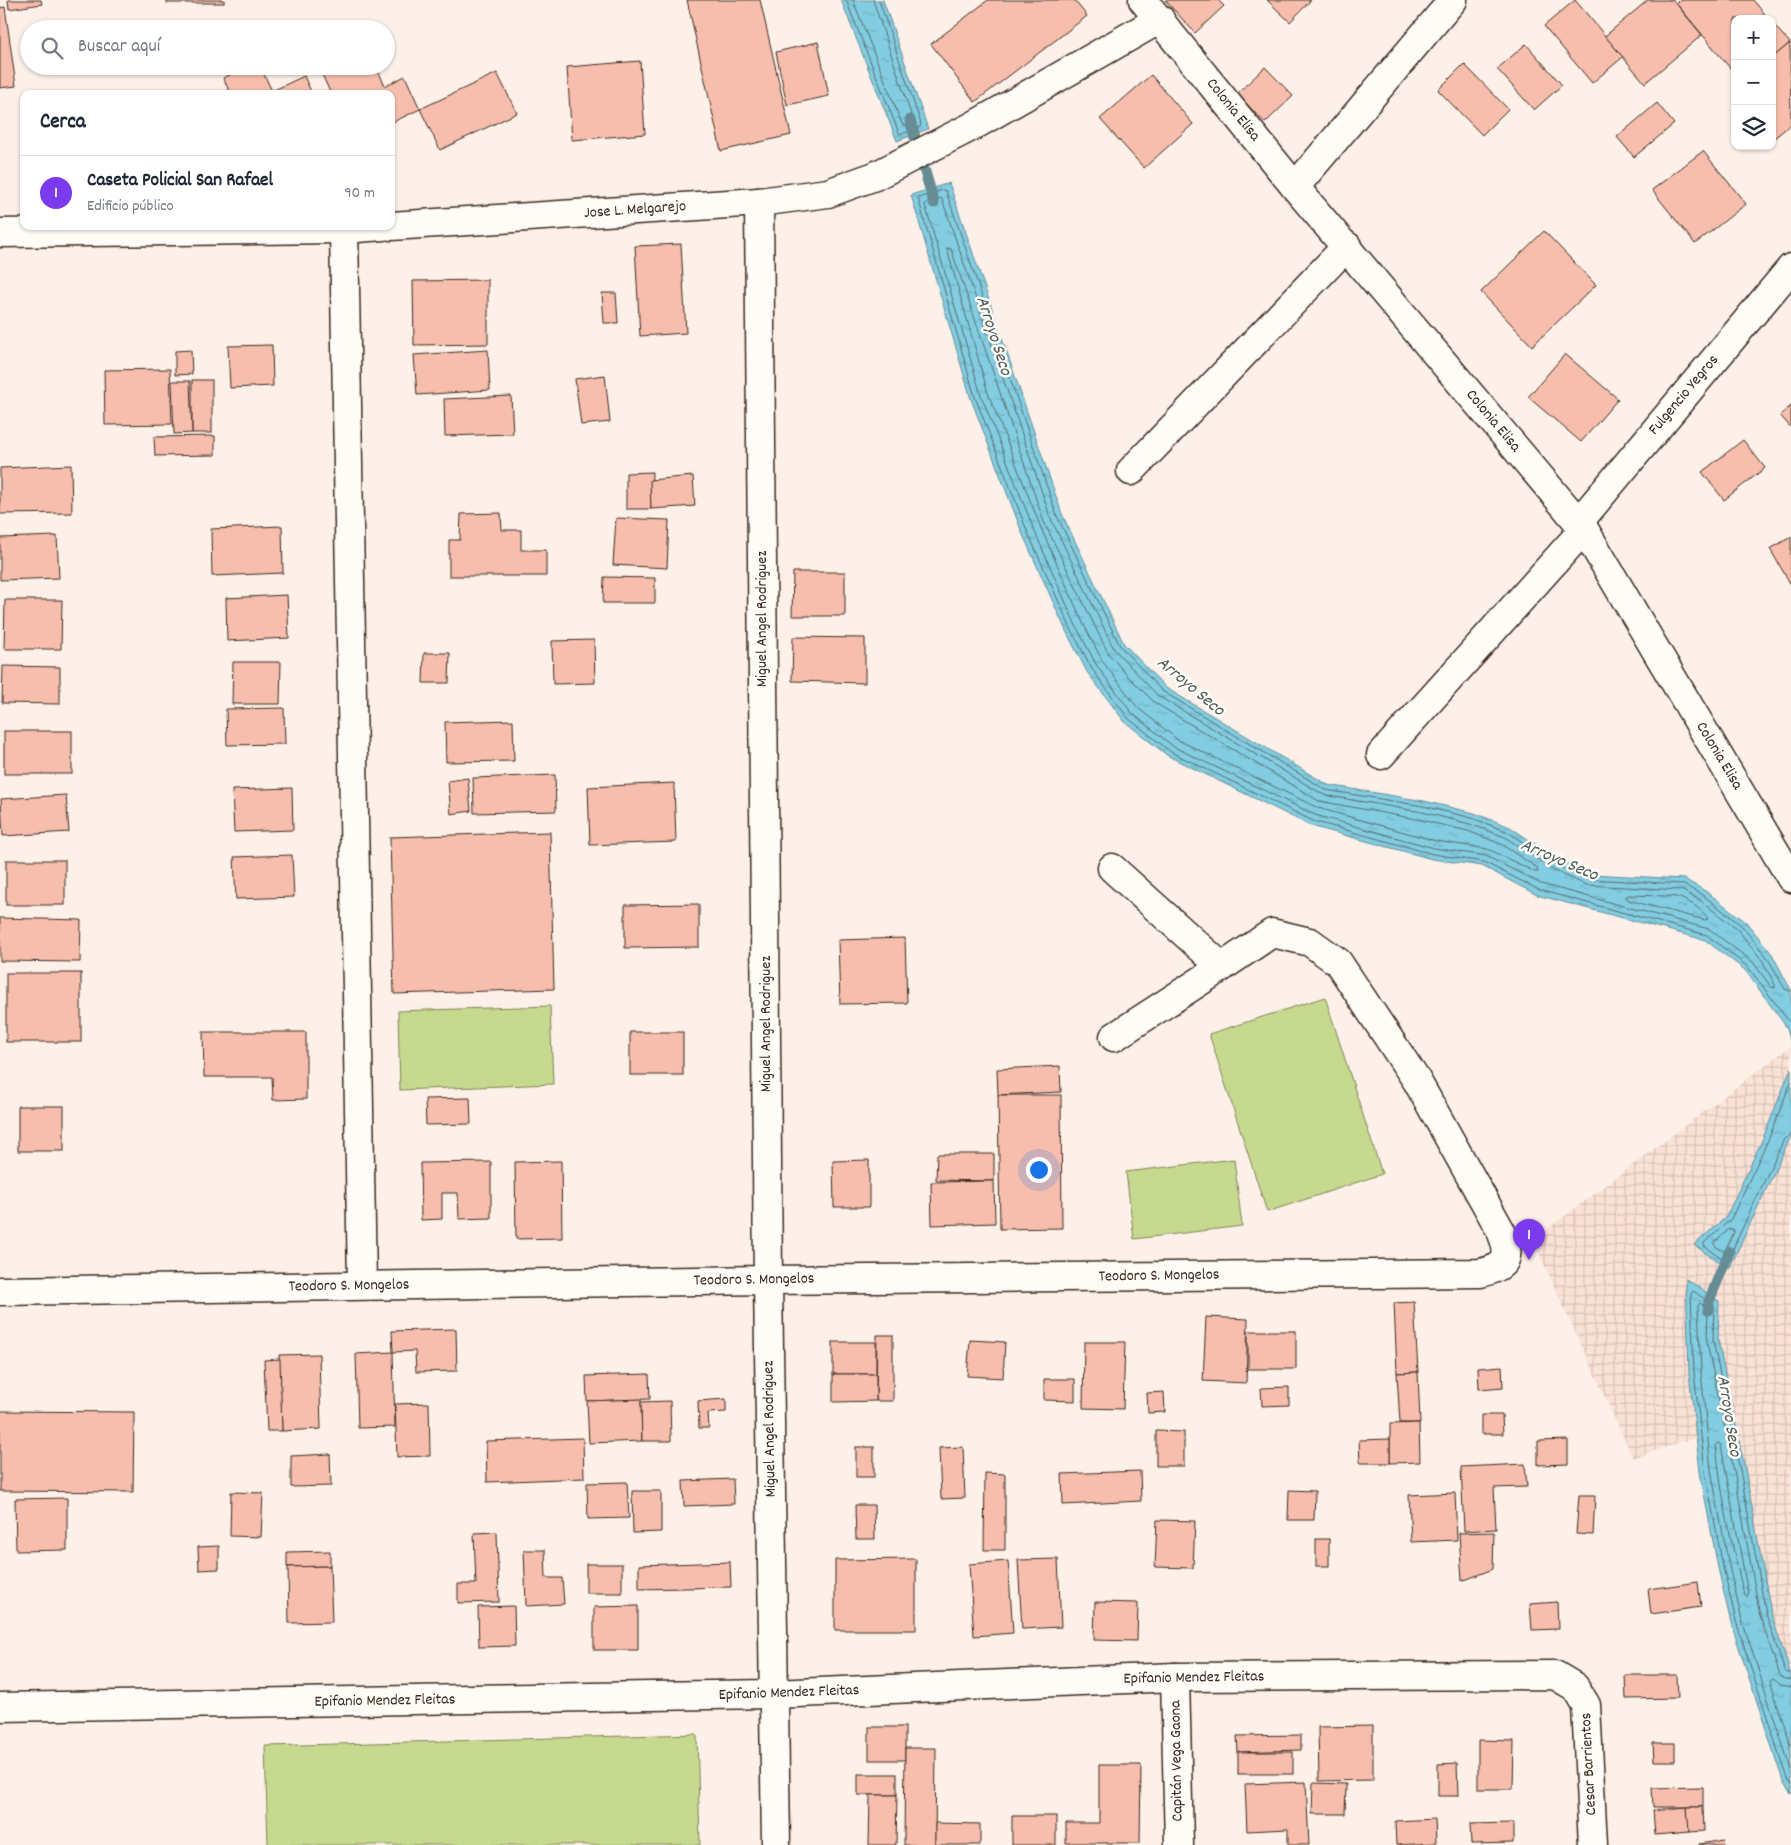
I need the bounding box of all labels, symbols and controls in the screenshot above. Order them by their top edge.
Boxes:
map controls [1731,15,1776,150]
button: + [1731,15,1776,60]
search box [20,20,395,75]
icon: search [38,34,66,62]
text: Buscar aquí [78,34,160,61]
button: − [1731,60,1776,105]
street label: Colonia Elisa [1200,73,1266,147]
button: layers [1731,105,1776,150]
text: Cerca [40,108,86,138]
text: Caseta Policial San Rafael [87,168,273,195]
text: 1 [54,182,58,205]
text: 90 m [344,182,375,205]
text: Edificio público [87,195,174,218]
street label: Jose L. Melgarejo [583,195,687,225]
water label: Arroyo Seco [968,293,1018,380]
street label: Fulgencio Yegros [1643,349,1725,440]
street label: Colonia Elisa [1460,385,1526,458]
street label: Miguel Angel Rodriguez [751,551,774,687]
water label: Arroyo Seco [1151,651,1230,723]
street label: Colonia Elisa [1690,718,1749,795]
water label: Arroyo Seco [1516,834,1602,889]
street label: Miguel Angel Rodriguez [755,956,778,1092]
your location [1026,1157,1052,1183]
pin: 1 [1513,1219,1545,1260]
street label: Teodoro S. Mongelos [1098,1263,1220,1289]
street label: Teodoro S. Mongelos [693,1267,815,1293]
street label: Teodoro S. Mongelos [288,1273,410,1299]
street label: Miguel Angel Rodriguez [757,1360,783,1498]
water label: Arroyo Seco [1709,1374,1747,1459]
street label: Epifanio Mendez Fleitas [1123,1665,1265,1691]
street label: Epifanio Mendez Fleitas [718,1679,860,1707]
street label: Epifanio Mendez Fleitas [314,1688,456,1714]
street label: Capitán Vega Gaona [1164,1700,1190,1822]
street label: Cesar Barrientos [1575,1712,1603,1816]

